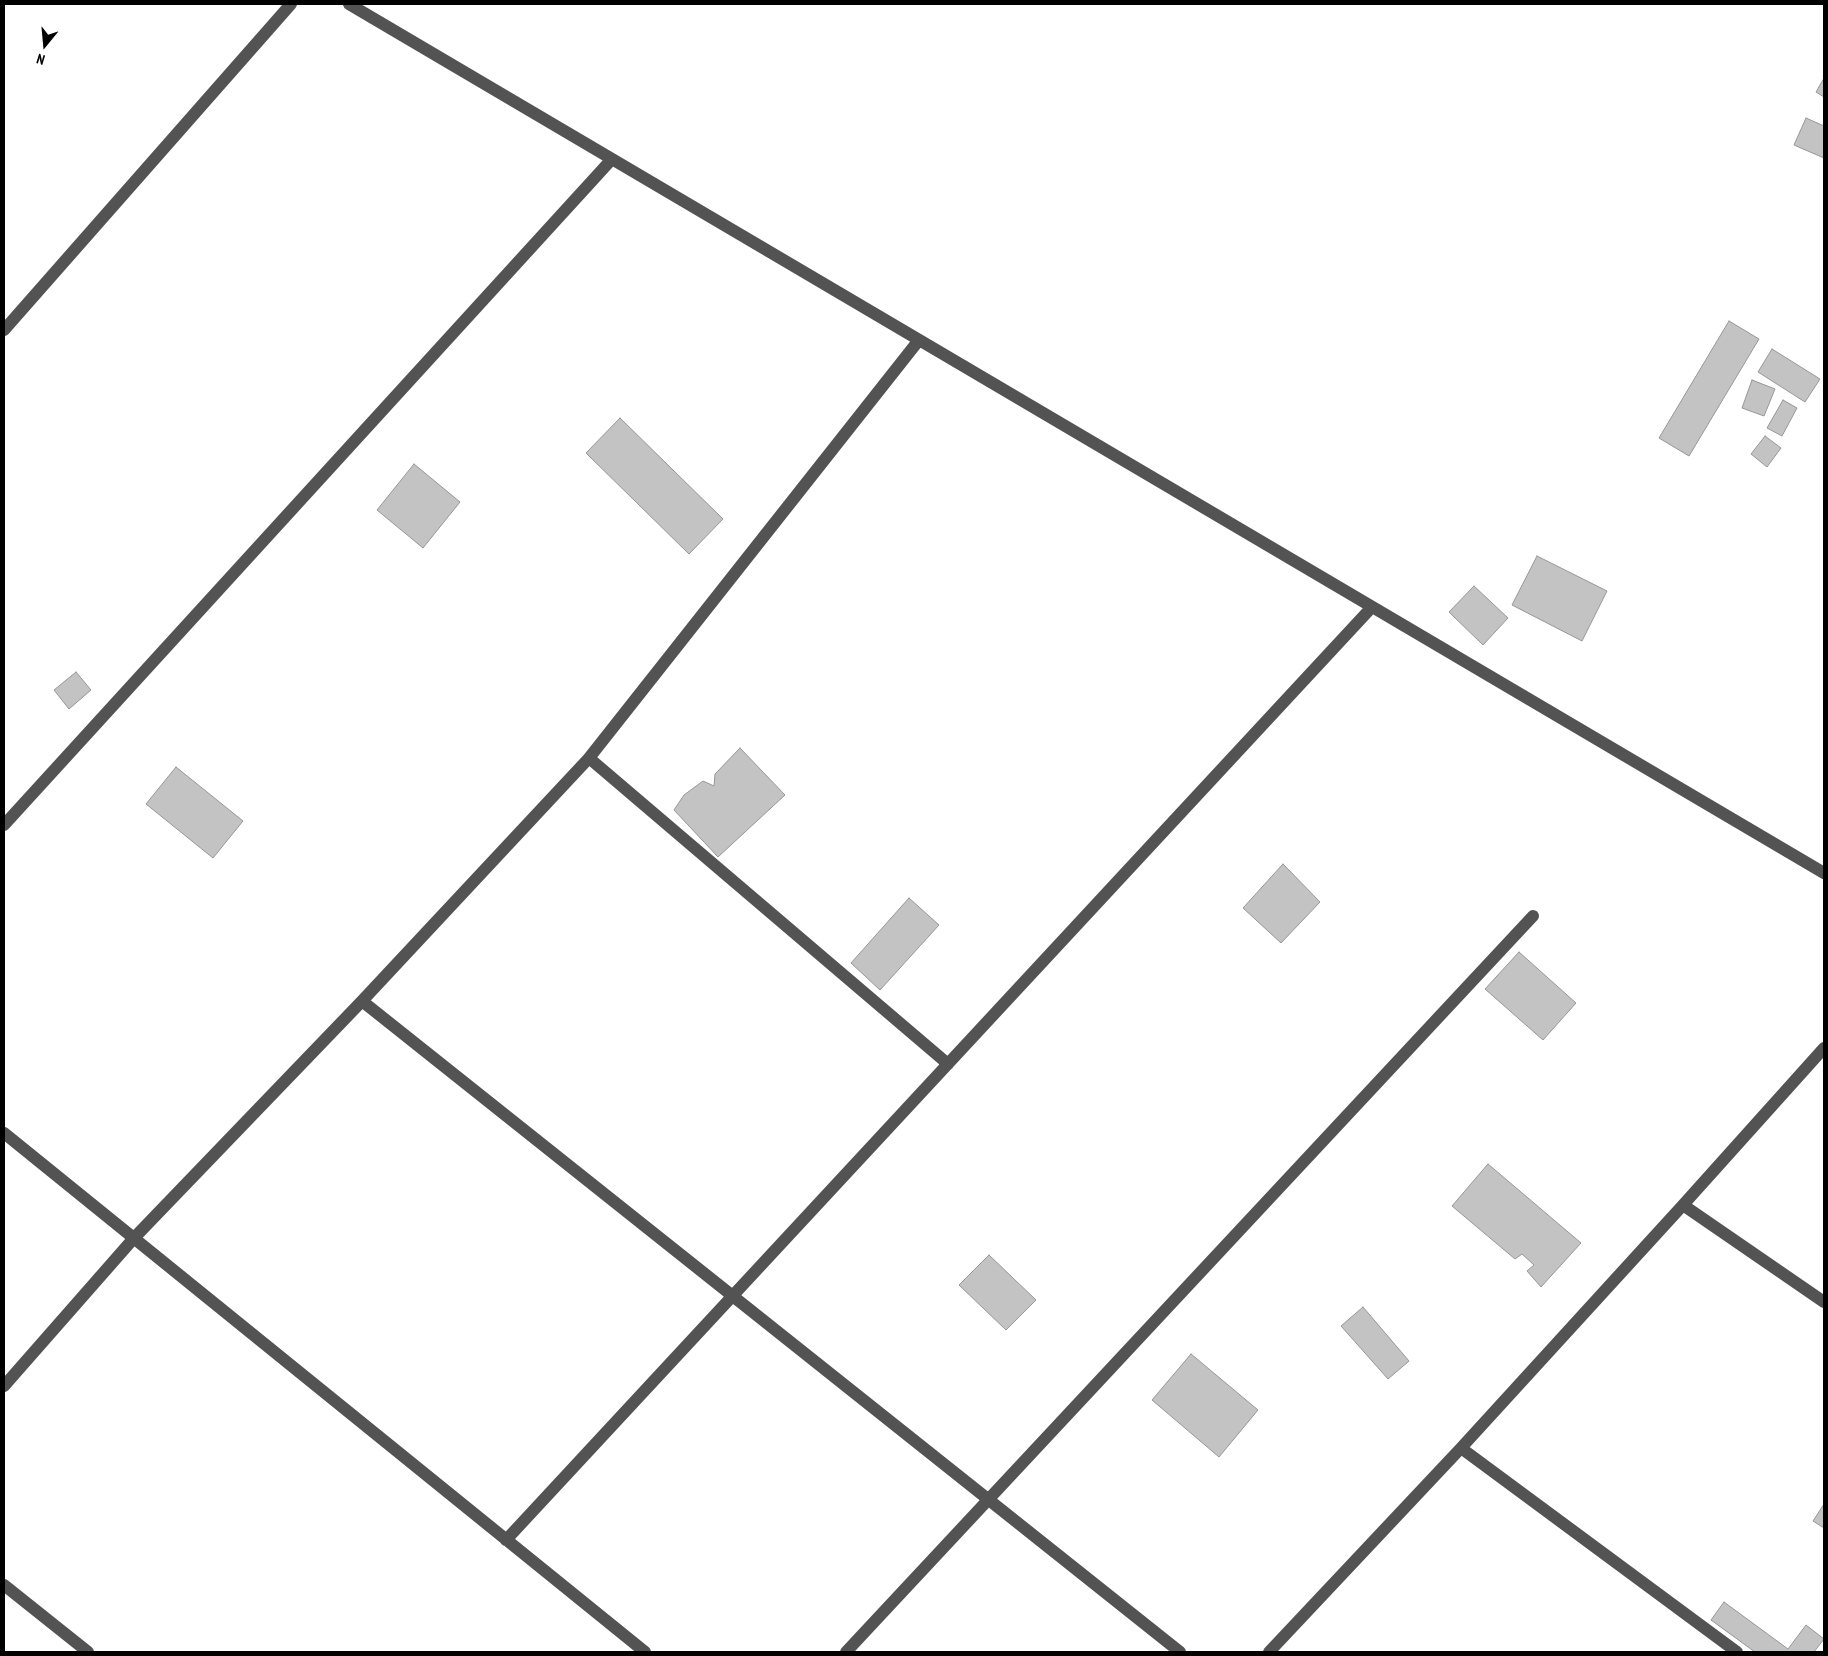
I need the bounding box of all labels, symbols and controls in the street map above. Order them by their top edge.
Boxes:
north arrow [20,20,70,70]
text: N [34,50,47,69]

